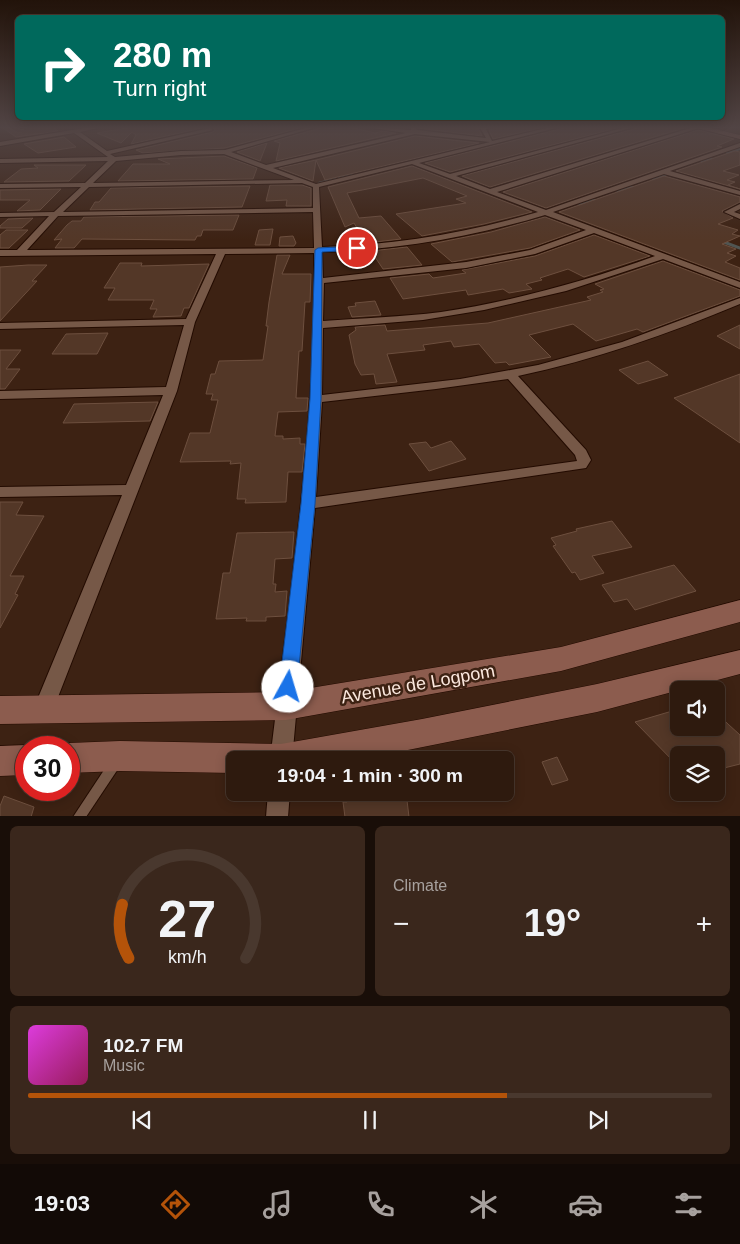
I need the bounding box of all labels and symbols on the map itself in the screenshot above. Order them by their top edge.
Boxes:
pin [336,227,378,269]
position arrow [261,660,313,712]
street label: Avenue de Logpom [340,661,496,707]
speed limit sign: 30 [15,736,80,801]

